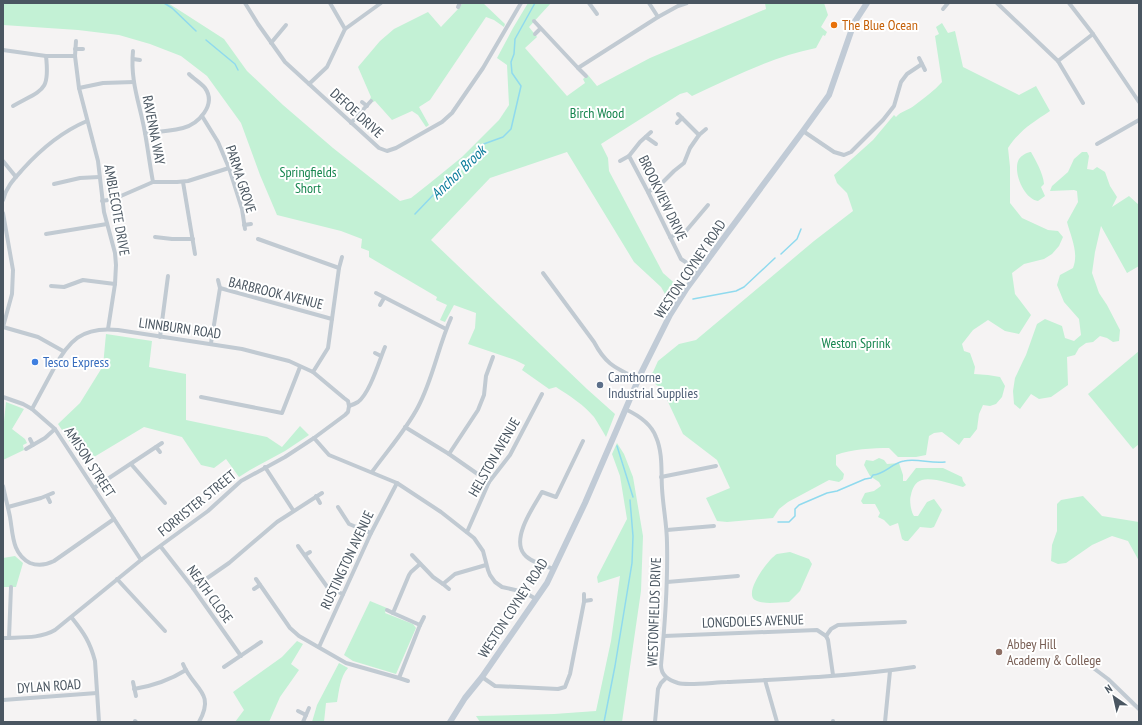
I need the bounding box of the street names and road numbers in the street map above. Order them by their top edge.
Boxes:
street label: DEFOE DRIVE [327,84,387,142]
street label: RAVENNA WAY [138,94,170,167]
street label: PARMA GROVE [222,143,260,215]
street label: BROOKVIEW DRIVE [635,152,691,244]
street label: AMBLECOTE DRIVE [100,163,134,257]
street label: WESTON COYNEY ROAD [650,216,730,322]
street label: BARBROOK AVENUE [227,273,325,313]
street label: LINNBURN ROAD [138,313,222,343]
street label: HELSTON AVENUE [464,414,524,500]
street label: AMISON STREET [61,423,120,501]
street label: FORRISTER STREET [154,466,240,540]
street label: RUSTINGTON AVENUE [316,508,378,612]
street label: WESTON COYNEY ROAD [474,555,552,661]
street label: WESTONFIELDS DRIVE [643,557,665,667]
street label: NEATH CLOSE [183,562,237,626]
street label: LONGDOLES AVENUE [702,610,804,632]
street label: DYLAN ROAD [16,675,82,697]

